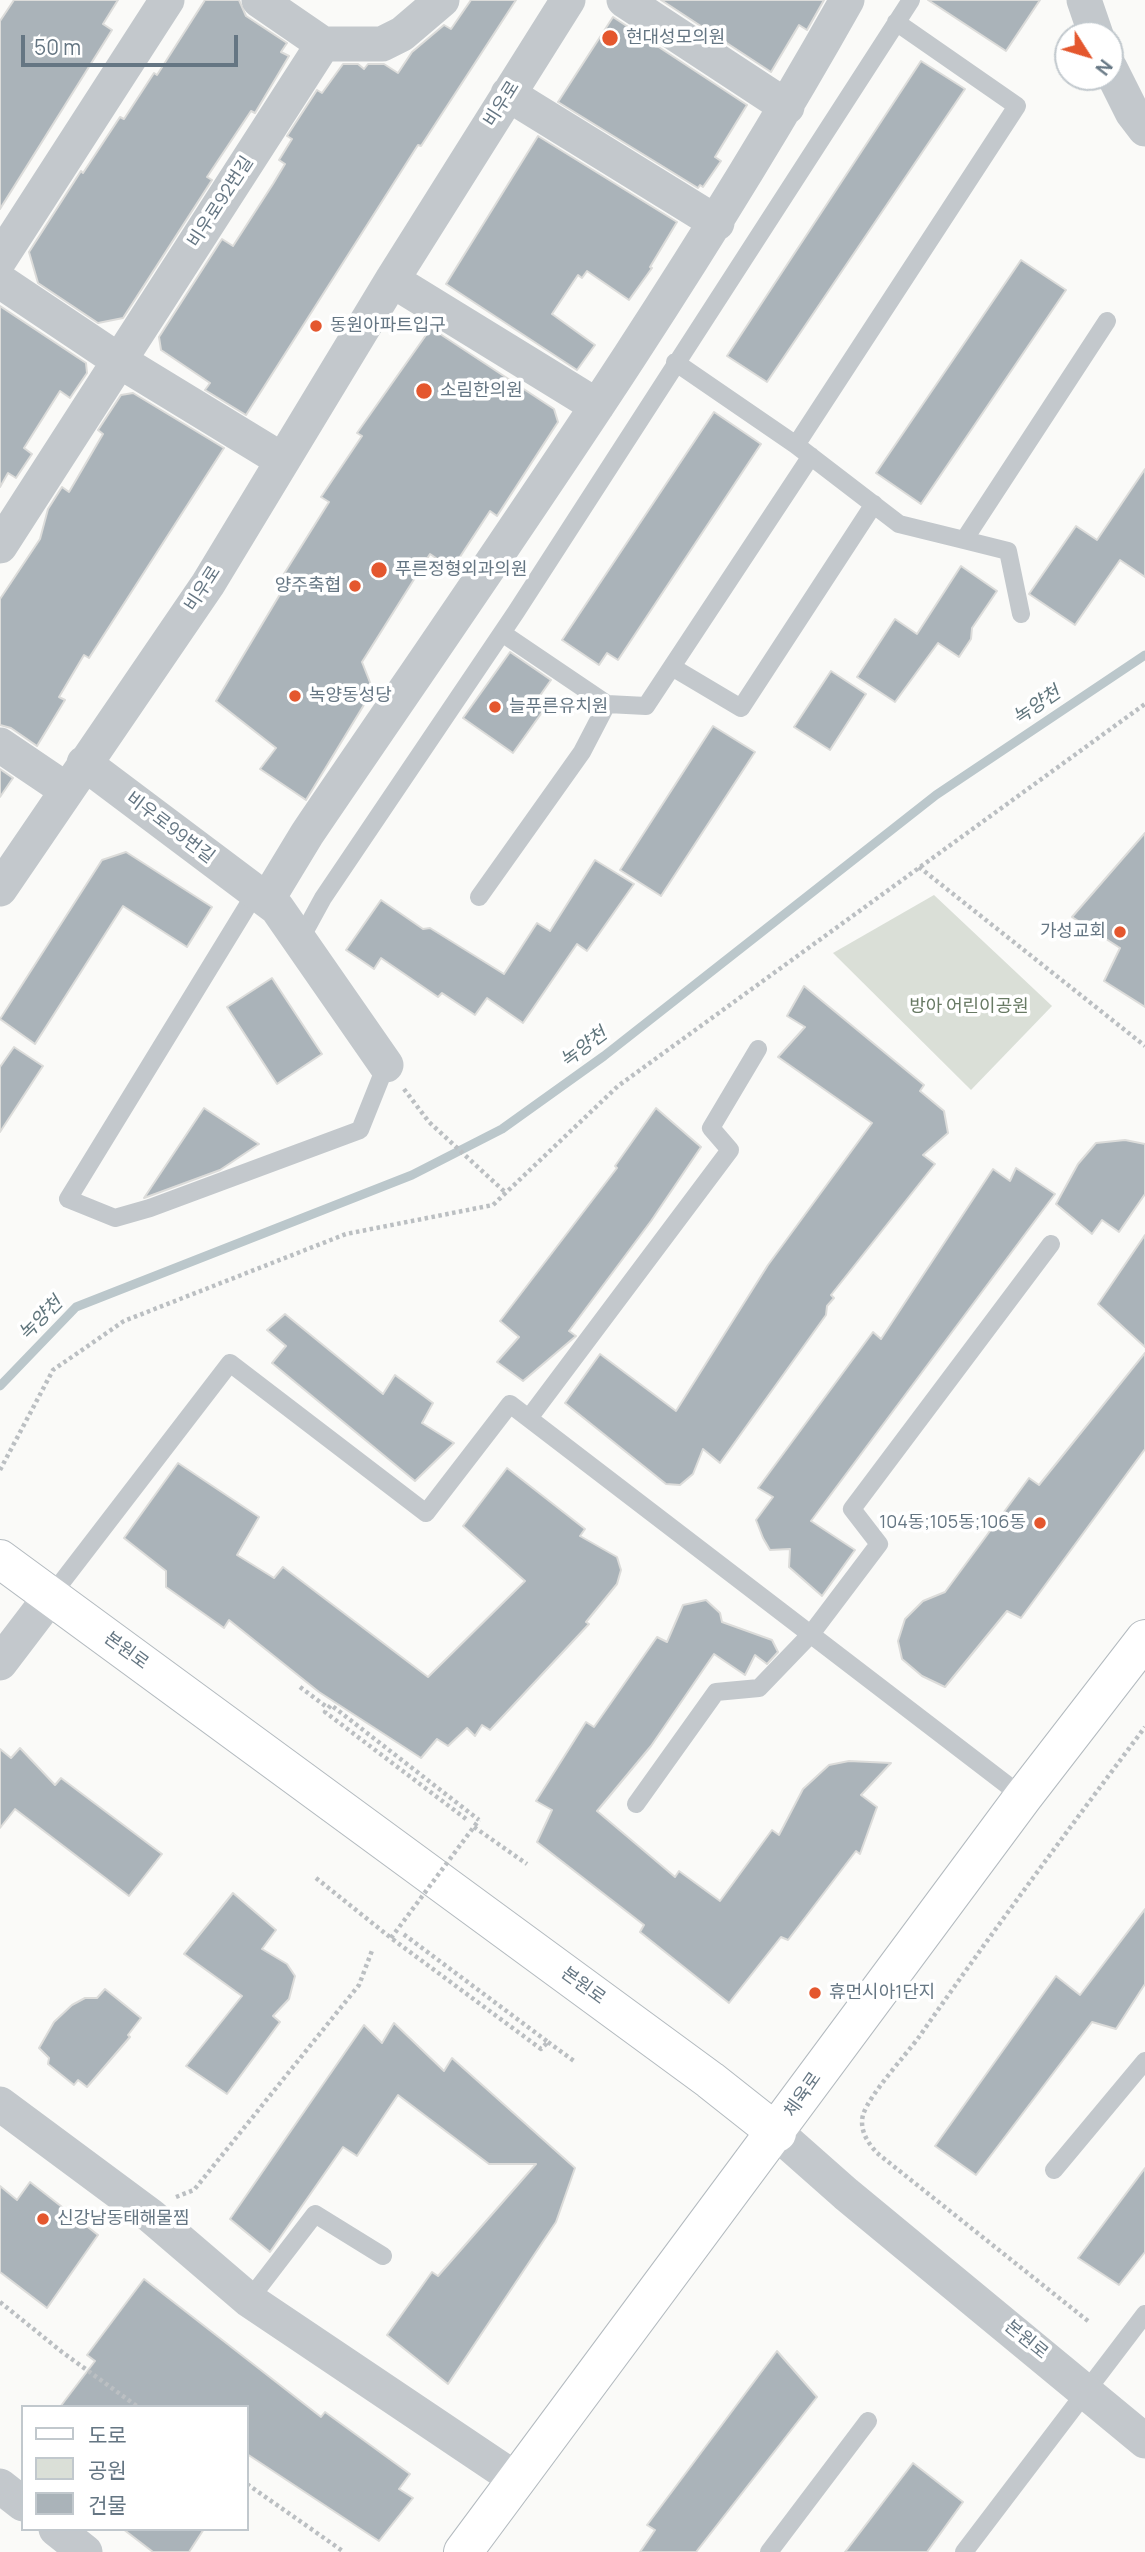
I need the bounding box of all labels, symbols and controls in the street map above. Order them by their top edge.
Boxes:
scale bar [24,21,242,65]
north arrow [1054,21,1124,91]
place label: 현대성모의원 [626,27,725,49]
marker: 현대성모의원 [600,28,620,48]
text: 50 m [34,33,81,61]
text: N [1090,54,1119,81]
street label: 비우로 [480,77,524,131]
street label: 비우로92번길 [184,152,258,252]
place label: 동원아파트입구 [330,315,446,337]
marker: 동원아파트입구 [308,318,324,334]
place label: 소림한의원 [440,380,523,402]
marker: 소림한의원 [414,381,434,401]
place label: 푸른정형외과의원 [395,559,527,581]
marker: 푸른정형외과의원 [369,560,389,580]
street label: 비우로 [180,562,226,616]
place label: 양주축협 [275,575,341,597]
marker: 양주축협 [347,578,363,594]
water label: 녹양천 [1009,682,1065,730]
place label: 녹양동성당 [309,685,392,707]
marker: 녹양동성당 [287,688,303,704]
place label: 늘푸른유치원 [509,696,608,718]
marker: 늘푸른유치원 [487,699,503,715]
street label: 비우로99번길 [122,788,218,868]
place label: 가성교회 [1040,921,1106,943]
marker: 가성교회 [1112,924,1128,940]
park label: 방아 어린이공원 [909,996,1029,1018]
water label: 녹양천 [556,1023,612,1073]
water label: 녹양천 [14,1292,68,1346]
place label: 104동;105동;106동 [879,1512,1026,1534]
marker: 104동;105동;106동 [1032,1515,1048,1531]
street label: 본원로 [100,1628,152,1674]
street label: 본원로 [557,1963,609,2009]
place label: 휴먼시아1단지 [829,1982,935,2004]
marker: 휴먼시아1단지 [807,1985,823,2001]
street label: 체육로 [780,2068,826,2122]
place label: 신강남동태해물찜 [57,2208,189,2230]
marker: 신강남동태해물찜 [35,2211,51,2227]
street label: 본원로 [1000,2316,1052,2364]
legend [21,2405,248,2531]
text: 도로 [88,2421,127,2449]
text: 공원 [88,2456,127,2484]
text: 건물 [88,2491,127,2519]

